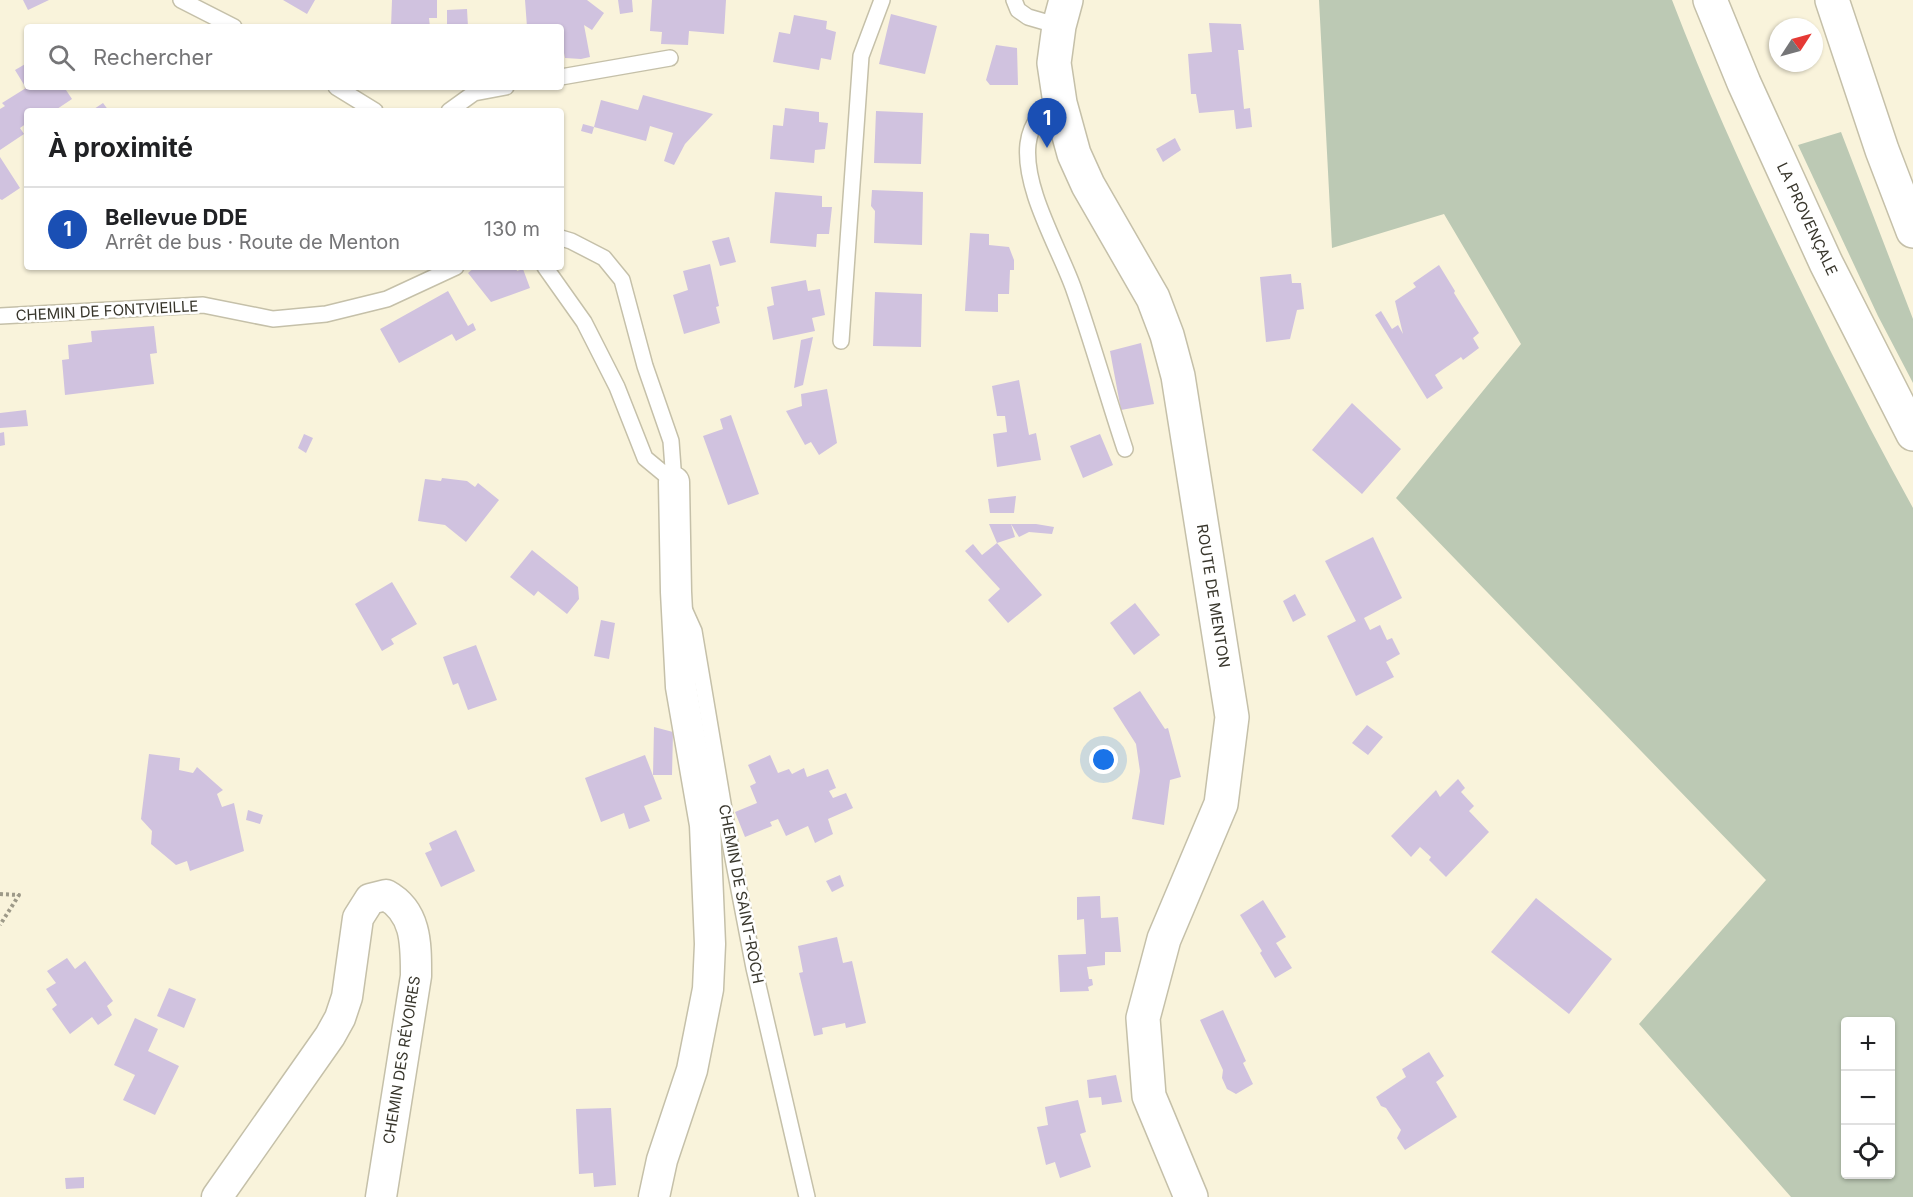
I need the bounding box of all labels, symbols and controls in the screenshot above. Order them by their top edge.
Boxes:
north arrow [1769,18,1823,72]
search box [24,24,564,90]
icon: search [45,41,78,74]
text: Rechercher [93,44,213,70]
pin: 1 [1028,98,1066,148]
text: À proximité [48,132,193,163]
street label: LA PROVENÇALE [1773,159,1842,278]
text: Bellevue DDE [105,204,248,230]
text: 1 [63,217,72,241]
text: 130 m [484,217,540,241]
text: Arrêt de bus · Route de Menton [105,230,400,254]
street label: CHEMIN DE FONTVIEILLE [15,296,199,325]
street label: ROUTE DE MENTON [1193,523,1234,669]
your location [1089,745,1118,774]
street label: CHEMIN DE SAINT-ROCH [715,803,768,985]
street label: CHEMIN DES RÉVOIRES [379,974,424,1145]
map controls [1841,1017,1895,1179]
button: + [1841,1017,1895,1071]
button: − [1841,1071,1895,1125]
button: locate [1841,1125,1895,1179]

